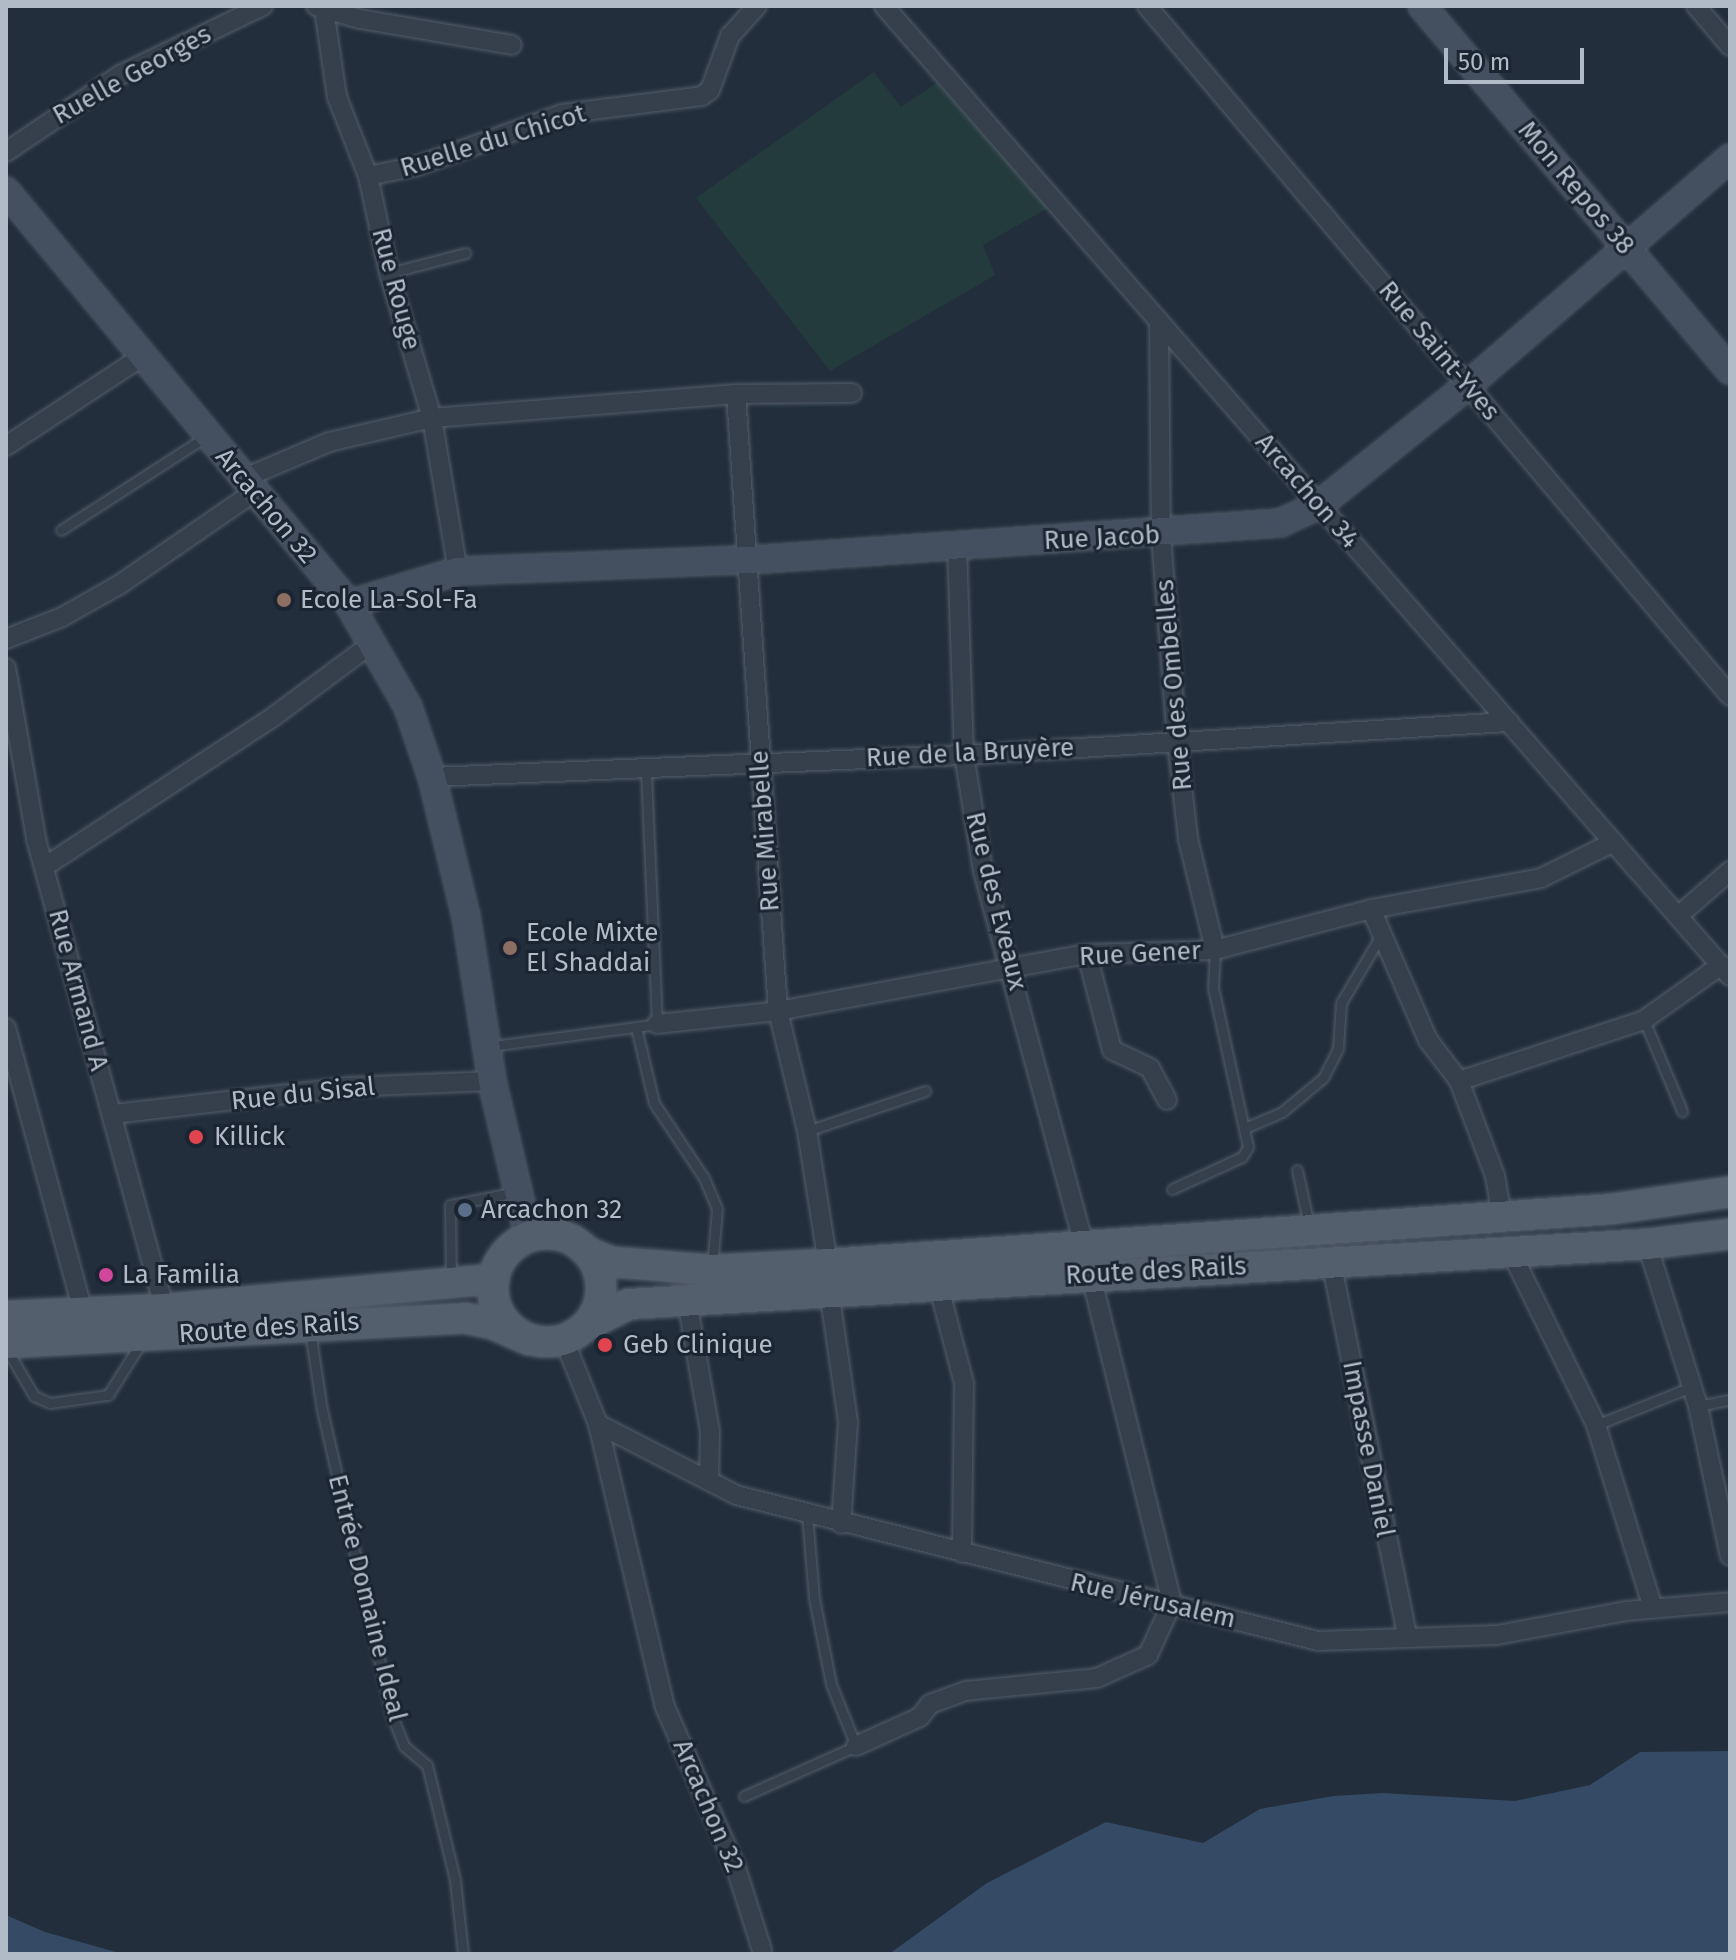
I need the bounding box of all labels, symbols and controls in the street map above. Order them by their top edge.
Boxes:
street label: Ruelle Georges [47,19,217,131]
scale bar [1448,32,1588,82]
text: 50 m [1458,48,1510,76]
street label: Ruelle du Chicot [397,98,589,184]
street label: Mon Repos 38 [1511,115,1641,261]
street label: Rue Rouge [365,225,427,353]
street label: Rue Saint-Yves [1372,275,1506,427]
street label: Arcachon 34 [1249,427,1365,555]
street label: Arcachon 32 [209,442,323,570]
street label: Rue Jacob [1043,519,1161,557]
street label: Rue des Ombelles [1149,578,1199,792]
place label: Ecole La-Sol-Fa [300,584,478,616]
marker: Ecole La-Sol-Fa [275,591,293,609]
street label: Rue de la Bruyère [865,732,1075,774]
street label: Rue Mirabelle [744,749,786,913]
street label: Rue des Eveaux [959,809,1033,993]
street label: Rue Armand A [41,906,115,1074]
place label: Ecole Mixte El Shaddai [526,917,658,978]
street label: Rue Gener [1078,935,1202,973]
marker: Ecole Mixte El Shaddai [501,939,519,957]
street label: Rue du Sisal [230,1071,376,1117]
place label: Killick [214,1121,285,1153]
marker: Killick [185,1126,207,1148]
place label: Arcachon 32 [481,1194,622,1226]
marker: Arcachon 32 [456,1201,474,1219]
street label: Route des Rails [1065,1251,1247,1291]
place label: La Familia [122,1259,240,1291]
marker: La Familia [97,1266,115,1284]
street label: Route des Rails [178,1306,360,1350]
place label: Geb Clinique [623,1329,773,1361]
marker: Geb Clinique [594,1334,616,1356]
street label: Impasse Daniel [1336,1358,1400,1540]
street label: Entrée Domaine Ideal [321,1471,413,1725]
street label: Rue Jérusalem [1067,1567,1239,1635]
street label: Arcachon 32 [666,1735,750,1877]

